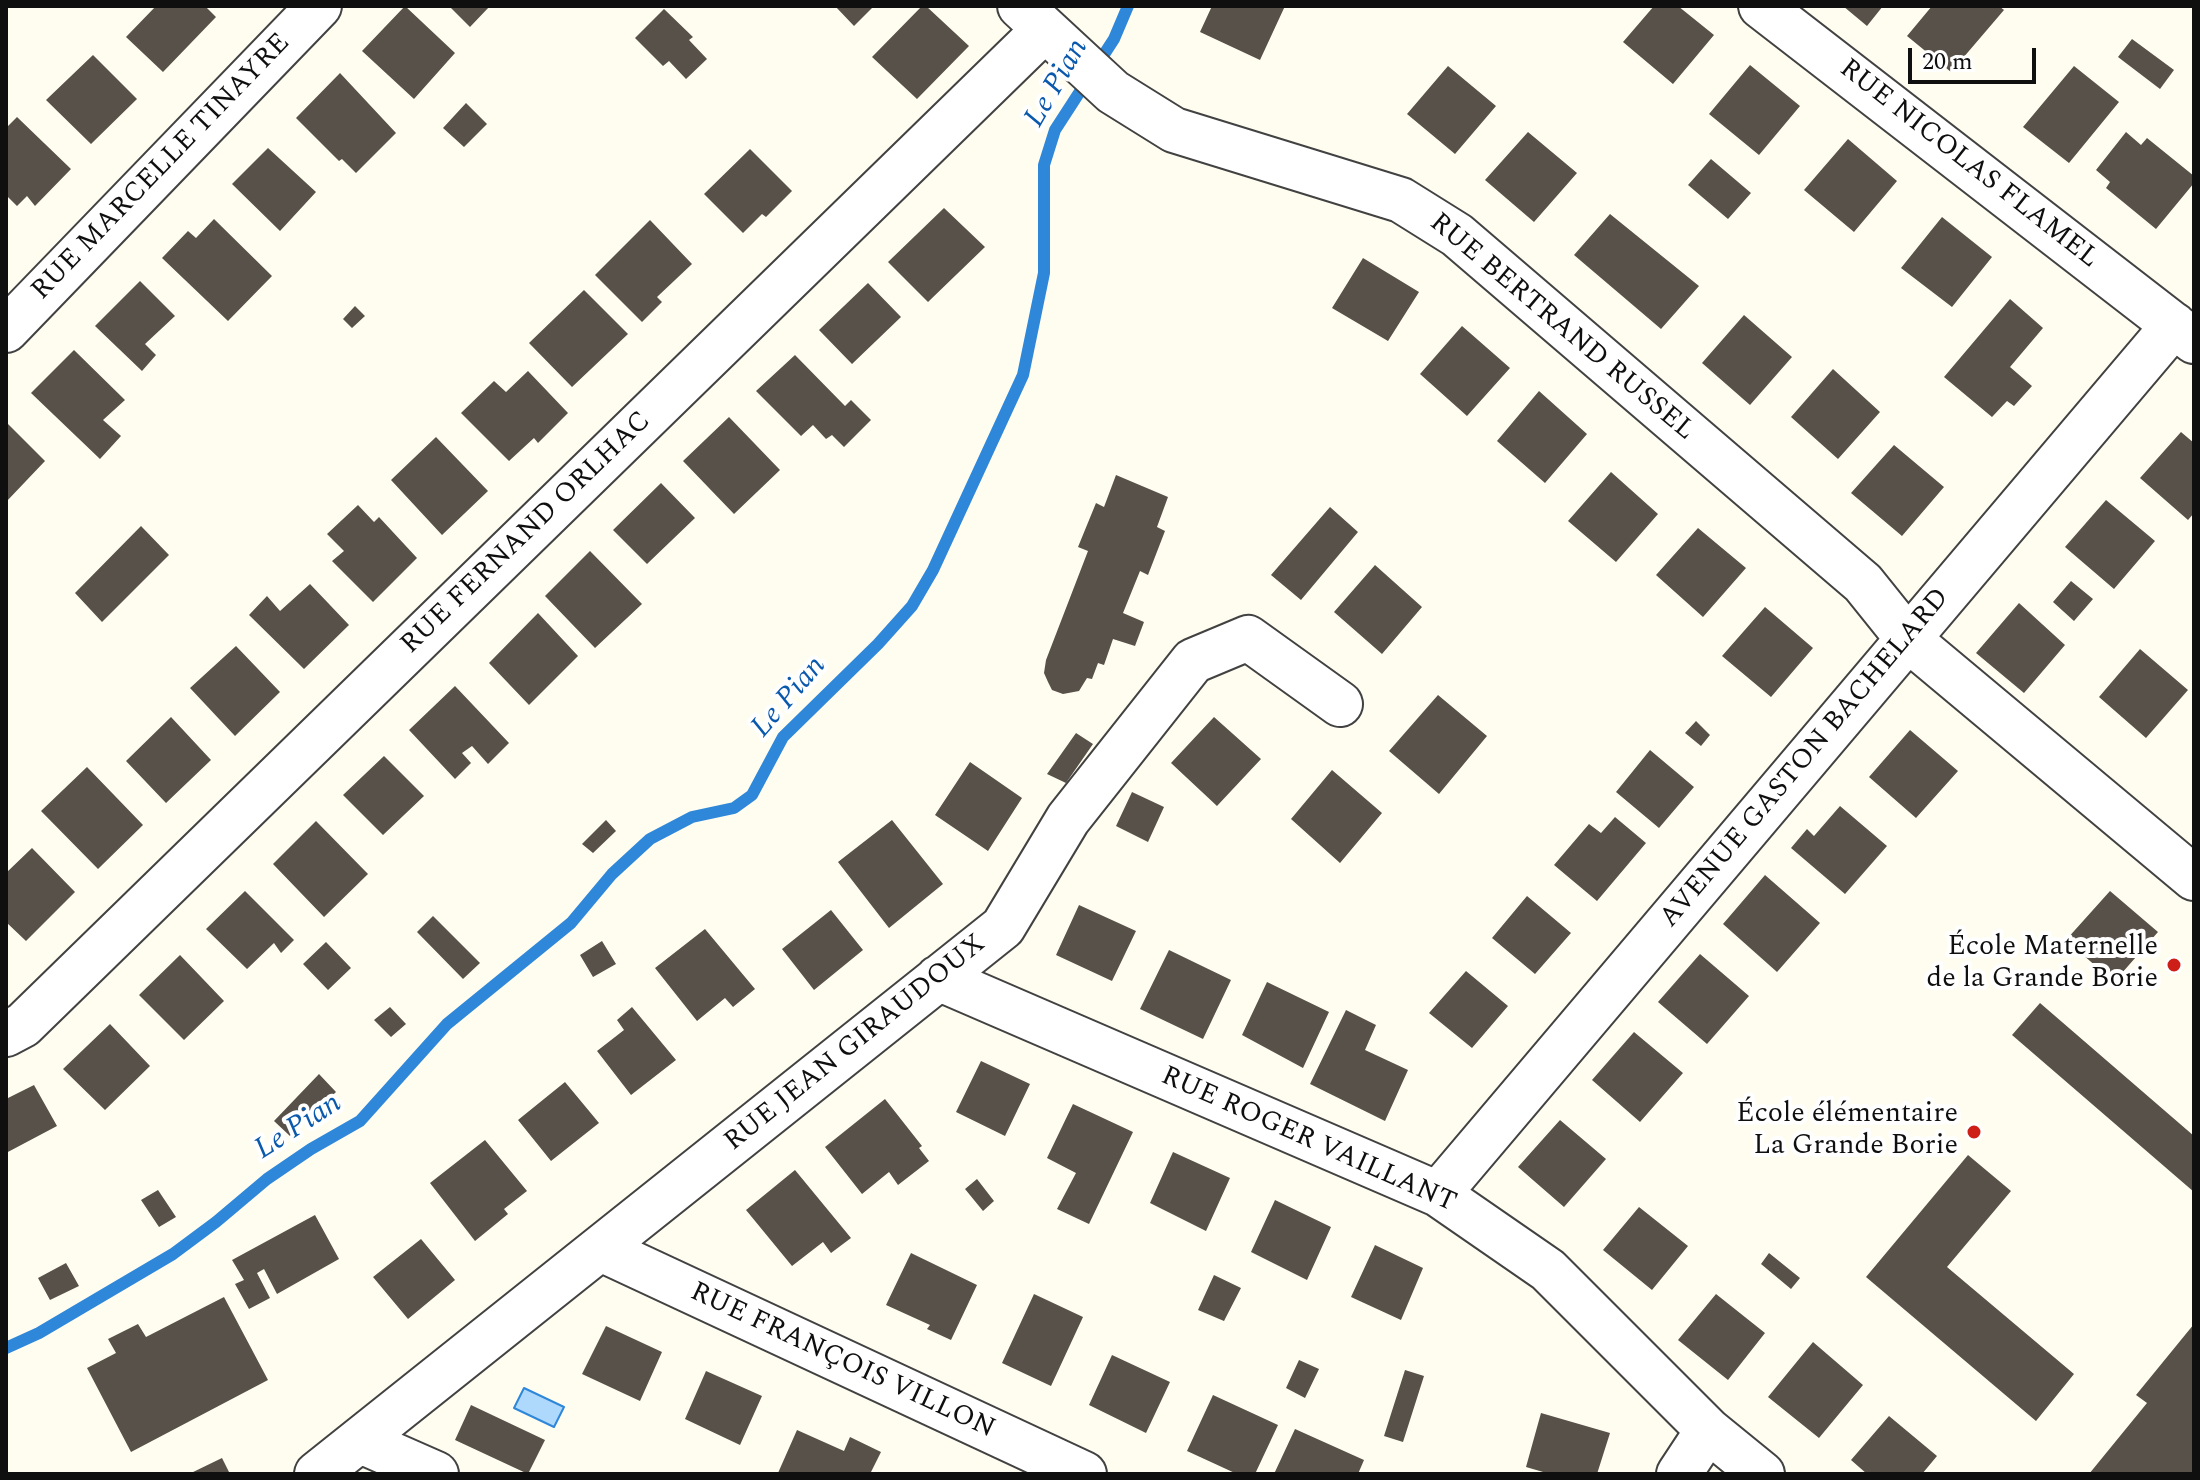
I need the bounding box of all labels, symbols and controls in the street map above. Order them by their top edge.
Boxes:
street label: RUE MARCELLE TINAYRE [26,28,298,308]
scale bar [1912,32,2040,82]
water label: Le Pian [1018,33,1098,135]
text: 20 m [1922,44,1973,80]
street label: RUE NICOLAS FLAMEL [1832,53,2104,277]
street label: RUE BERTRAND RUSSEL [1421,207,1701,449]
street label: RUE FERNAND ORLHAC [395,406,659,662]
street label: AVENUE GASTON BACHELARD [1654,582,1958,936]
water label: Le Pian [745,650,835,746]
street label: RUE JEAN GIRAUDOUX [719,928,993,1160]
place label: École Maternelle de la Grande Borie [1927,932,2158,998]
marker: École Maternelle de la Grande Borie [2165,956,2183,974]
street label: RUE ROGER VAILLANT [1155,1061,1461,1221]
water label: Le Pian [249,1087,349,1169]
place label: École élémentaire La Grande Borie [1736,1099,1958,1165]
marker: École élémentaire La Grande Borie [1965,1123,1983,1141]
street label: RUE FRANÇOIS VILLON [684,1277,1000,1447]

